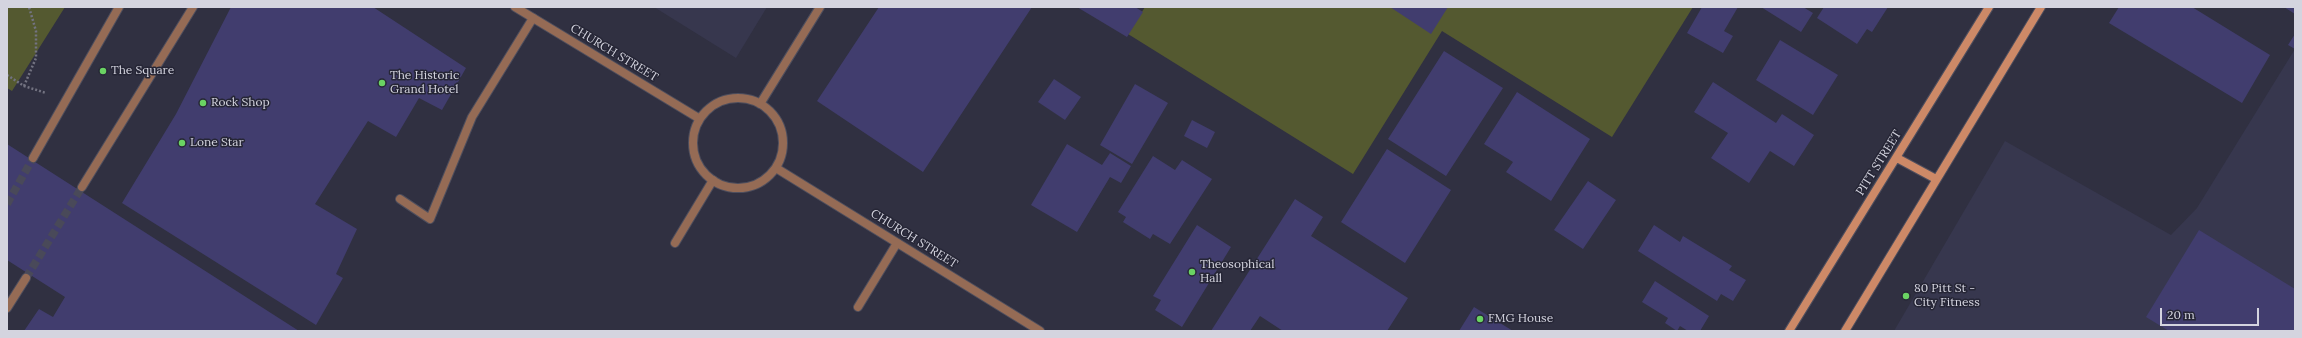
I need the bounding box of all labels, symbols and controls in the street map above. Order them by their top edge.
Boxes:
street label: CHURCH STREET [568,21,660,85]
place label: The Square [111,64,174,78]
marker: The Square [98,66,108,76]
place label: The Historic Grand Hotel [390,69,459,97]
marker: The Historic Grand Hotel [377,78,387,88]
place label: Rock Shop [211,96,270,110]
marker: Rock Shop [198,98,208,108]
street label: PITT STREET [1853,128,1905,198]
place label: Lone Star [190,136,244,150]
marker: Lone Star [177,138,187,148]
street label: CHURCH STREET [868,206,960,272]
place label: Theosophical Hall [1200,258,1274,286]
marker: Theosophical Hall [1187,267,1197,277]
place label: 80 Pitt St - City Fitness [1914,282,1980,310]
marker: 80 Pitt St - City Fitness [1901,291,1911,301]
scale bar [2162,300,2261,326]
text: 20 m [2167,307,2195,322]
place label: FMG House [1488,312,1553,326]
marker: FMG House [1475,314,1485,324]

